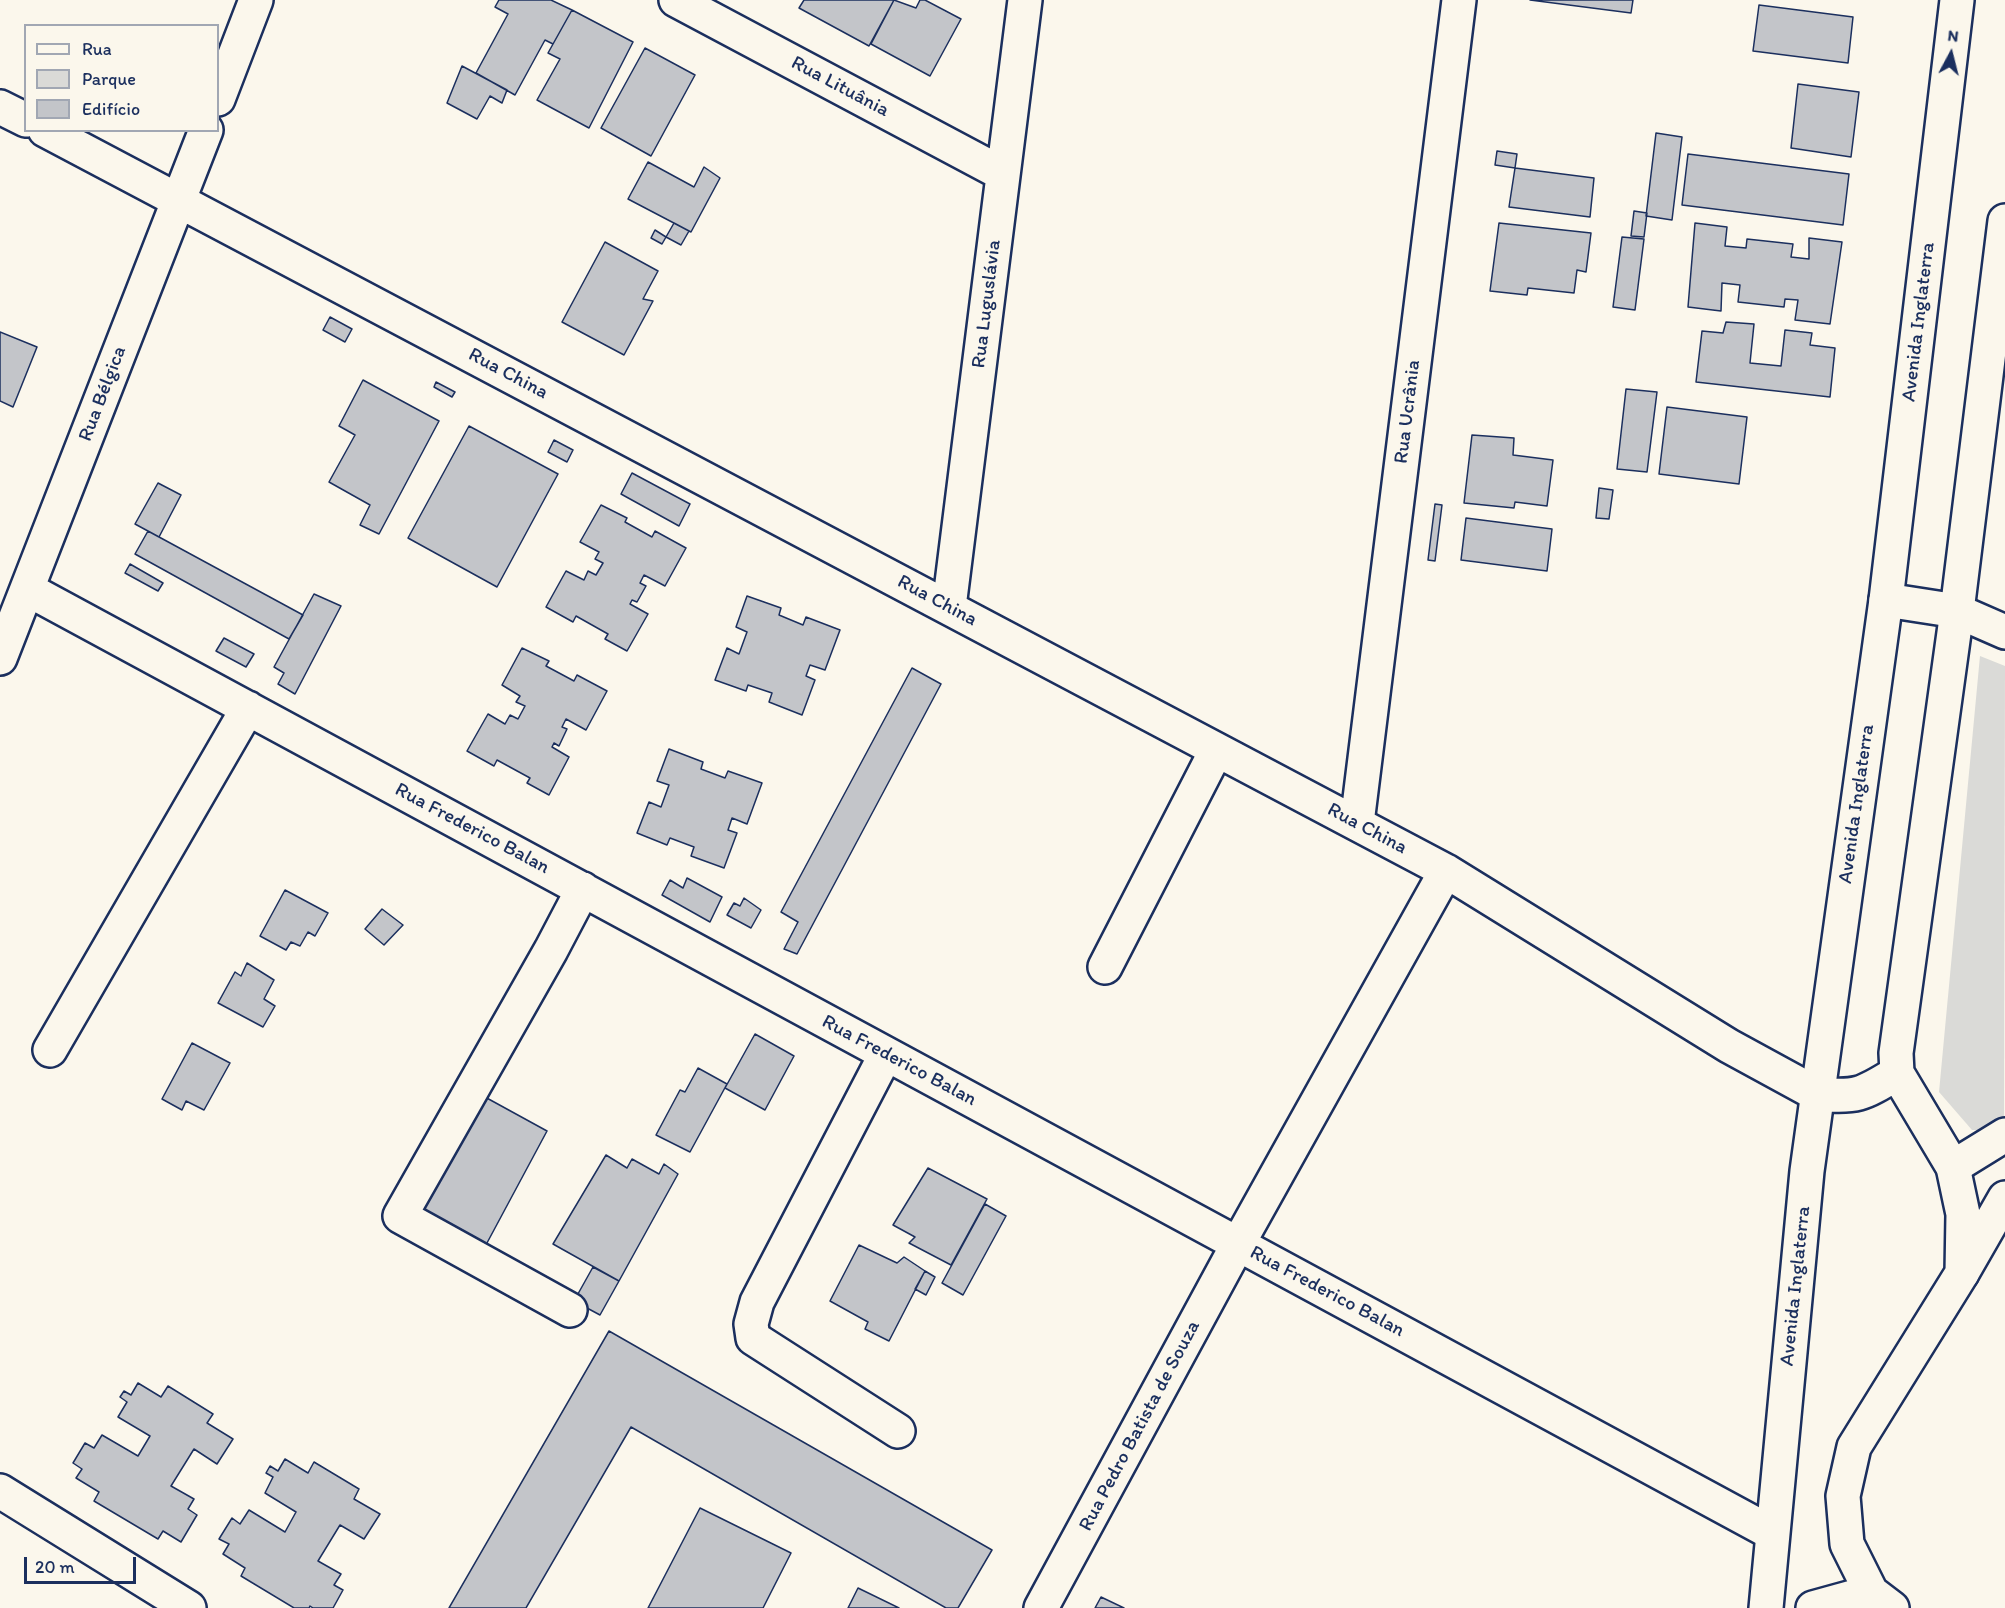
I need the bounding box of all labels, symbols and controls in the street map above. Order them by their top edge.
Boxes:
legend [24,24,219,132]
north arrow [1921,24,1981,84]
text: N [1947,26,1960,46]
text: Rua [82,38,112,60]
street label: Rua Lituânia [787,51,893,123]
text: Parque [82,68,136,90]
text: Edifício [82,98,140,120]
street label: Rua Luguslávia [967,238,1007,370]
street label: Avenida Inglaterra [1897,241,1941,403]
street label: Rua Bélgica [74,343,132,445]
street label: Rua China [464,343,552,405]
street label: Rua Ucrânia [1390,359,1426,465]
street label: Rua China [893,570,981,632]
street label: Avenida Inglaterra [1834,723,1880,885]
street label: Rua Frederico Balan [390,778,554,880]
street label: Rua China [1323,798,1411,860]
street label: Rua Frederico Balan [817,1010,981,1112]
street label: Avenida Inglaterra [1776,1205,1816,1367]
street label: Rua Frederico Balan [1245,1241,1409,1343]
street label: Rua Pedro Batista de Souza [1074,1316,1206,1536]
scale bar [27,1545,140,1583]
text: 20 m [35,1556,75,1578]

